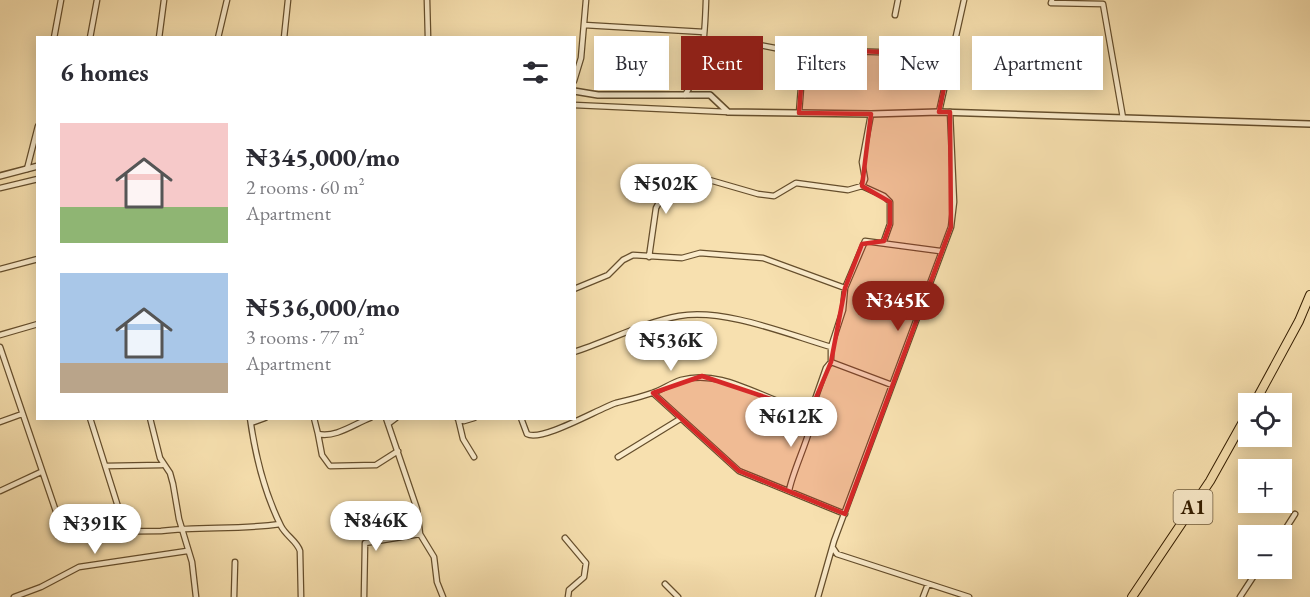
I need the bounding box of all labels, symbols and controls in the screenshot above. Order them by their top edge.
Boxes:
chip: Buy [594,36,669,90]
chip: Rent [681,36,763,90]
chip: Filters [775,36,867,90]
chip: New [879,36,960,90]
chip: Apartment [972,36,1103,90]
text: 6 homes [60,55,149,89]
icon: filters [519,56,552,89]
text: ₦345,000/mo [246,140,399,174]
icon: home [108,147,180,219]
pin: ₦502K [624,164,708,215]
text: ₦502K [634,170,698,196]
text: 2 rooms · 60 m² [246,174,365,200]
text: Apartment [246,200,331,226]
pin: ₦345K [856,281,940,332]
text: ₦345K [866,287,930,313]
text: ₦536,000/mo [246,290,399,324]
icon: home [108,297,180,369]
pin: ₦536K [629,321,713,372]
text: 3 rooms · 77 m² [246,324,365,350]
text: ₦536K [639,327,703,353]
text: Apartment [246,350,331,376]
map controls [1238,393,1292,579]
button: locate [1238,393,1292,447]
pin: ₦612K [749,397,833,448]
text: ₦612K [759,403,823,429]
button: + [1238,459,1292,513]
road number: A1 [1174,490,1212,524]
pin: ₦846K [334,501,418,552]
pin: ₦391K [53,504,137,555]
text: ₦846K [344,507,408,533]
text: ₦391K [63,510,127,536]
button: − [1238,525,1292,579]

